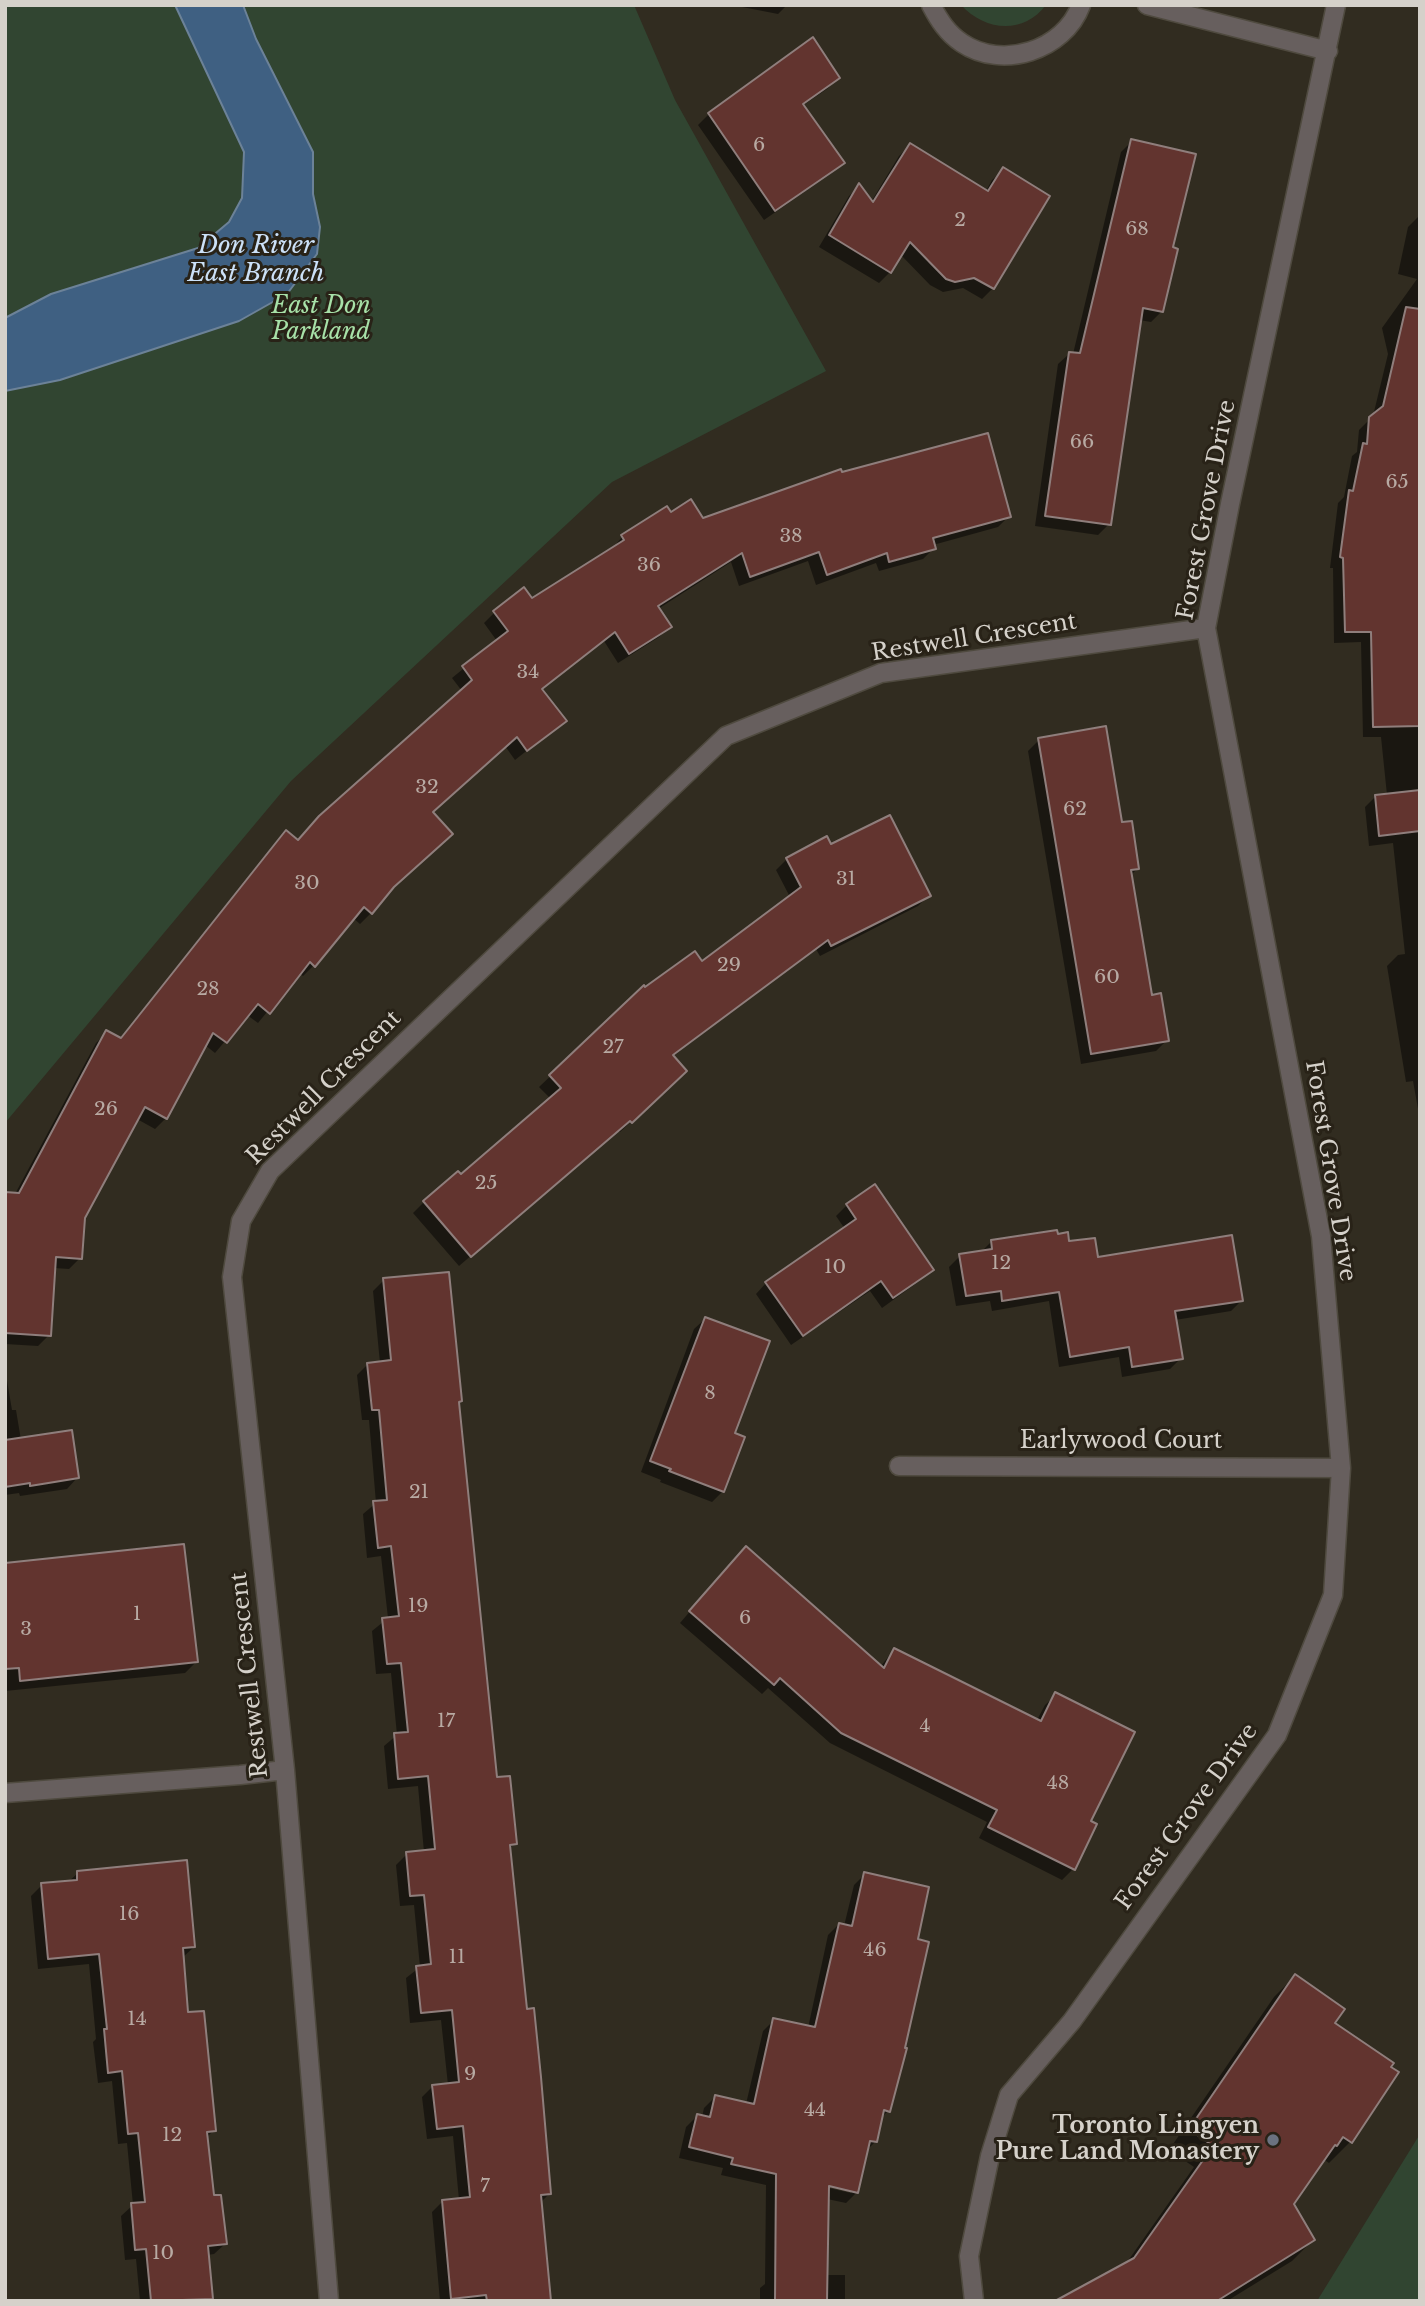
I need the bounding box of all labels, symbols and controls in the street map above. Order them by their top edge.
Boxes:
house number: 6 [753,135,765,157]
house number: 2 [954,210,966,232]
house number: 68 [1125,219,1149,241]
water label: Don River East Branch [188,232,324,288]
park label: East Don Parkland [271,293,371,347]
street label: Forest Grove Drive [1172,398,1242,622]
house number: 66 [1070,432,1094,454]
house number: 65 [1385,472,1409,494]
house number: 38 [779,526,803,548]
house number: 36 [637,555,661,577]
street label: Restwell Crescent [870,608,1078,668]
house number: 34 [517,662,539,684]
house number: 32 [415,777,439,799]
house number: 62 [1063,799,1087,821]
house number: 31 [836,869,856,891]
house number: 30 [294,873,320,895]
house number: 29 [717,955,741,977]
house number: 60 [1094,967,1120,989]
house number: 28 [196,979,220,1001]
street label: Restwell Crescent [241,1005,407,1171]
house number: 27 [602,1037,624,1059]
street label: Forest Grove Drive [1299,1058,1361,1284]
house number: 26 [94,1099,118,1121]
house number: 25 [475,1173,497,1195]
house number: 12 [991,1253,1011,1275]
house number: 10 [824,1257,846,1279]
house number: 8 [704,1383,716,1405]
street label: Earlywood Court [1020,1428,1222,1456]
house number: 21 [409,1482,429,1504]
street label: Restwell Crescent [225,1571,275,1779]
house number: 19 [408,1596,428,1618]
house number: 1 [133,1604,141,1626]
house number: 6 [739,1608,751,1630]
house number: 3 [20,1619,32,1641]
house number: 17 [437,1711,455,1733]
house number: 4 [919,1716,931,1738]
street label: Forest Grove Drive [1110,1718,1264,1916]
house number: 48 [1047,1773,1069,1795]
house number: 16 [119,1904,139,1926]
house number: 46 [863,1940,887,1962]
house number: 11 [449,1947,465,1969]
house number: 14 [127,2009,147,2031]
house number: 9 [464,2064,476,2086]
house number: 44 [804,2100,826,2122]
place label: Toronto Lingyen Pure Land Monastery [996,2113,1259,2167]
house number: 12 [162,2125,182,2147]
marker: Toronto Lingyen Pure Land Monastery [1265,2132,1281,2148]
house number: 7 [480,2176,490,2198]
house number: 10 [152,2243,174,2265]

